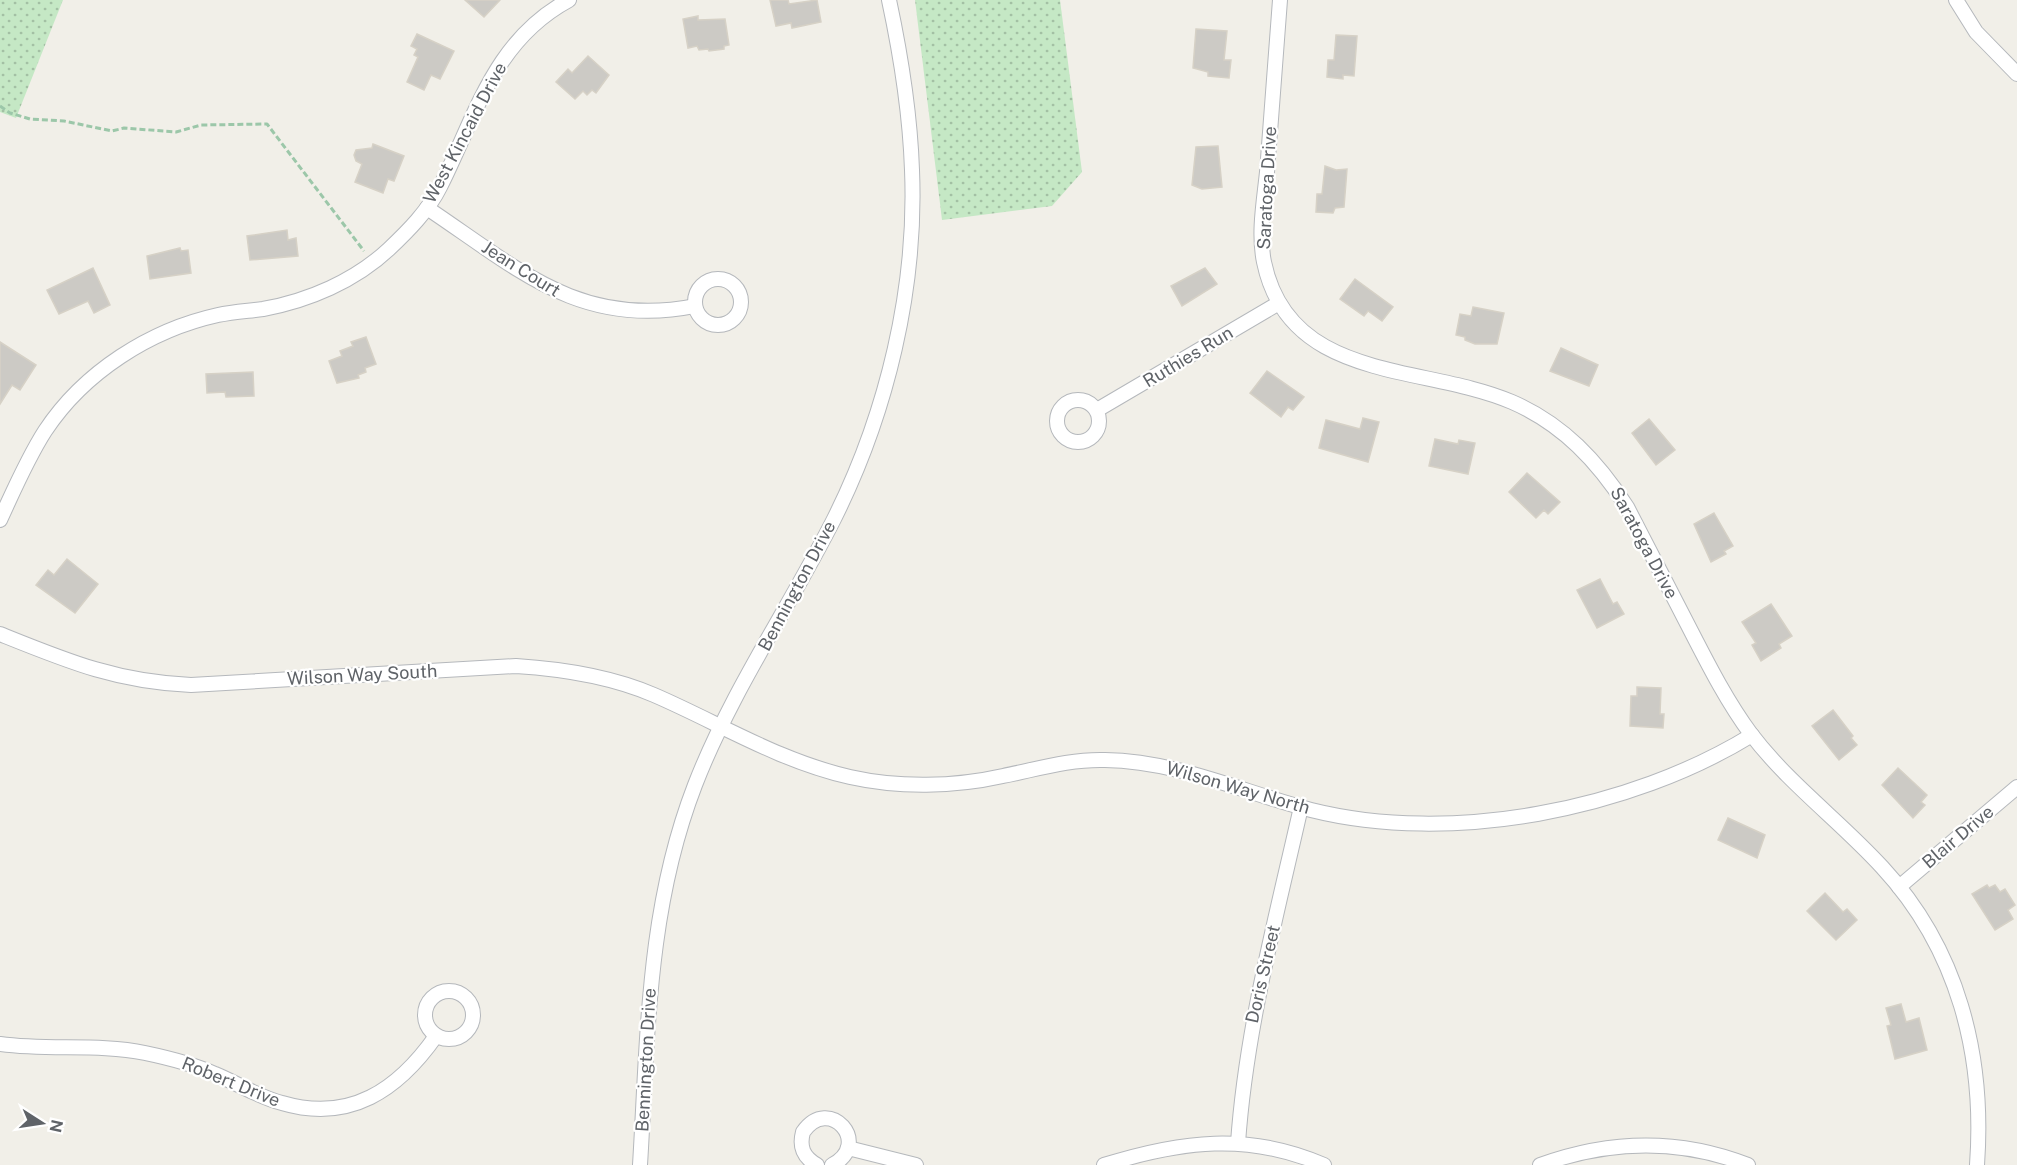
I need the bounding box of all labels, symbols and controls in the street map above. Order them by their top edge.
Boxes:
street label: West Kincaid Drive [419,59,511,207]
street label: Saratoga Drive [1253,126,1280,250]
street label: Jean Court [478,236,564,301]
street label: Ruthies Run [1139,322,1236,392]
street label: Saratoga Drive [1606,483,1683,602]
street label: Bennington Drive [753,517,840,654]
street label: Wilson Way South [286,660,438,689]
street label: Wilson Way North [1164,757,1312,818]
street label: Blair Drive [1918,801,1998,872]
street label: Doris Street [1241,923,1284,1025]
street label: Bennington Drive [631,987,660,1132]
street label: Robert Drive [179,1052,283,1111]
north arrow [12,1093,72,1153]
text: N [46,1118,67,1134]

